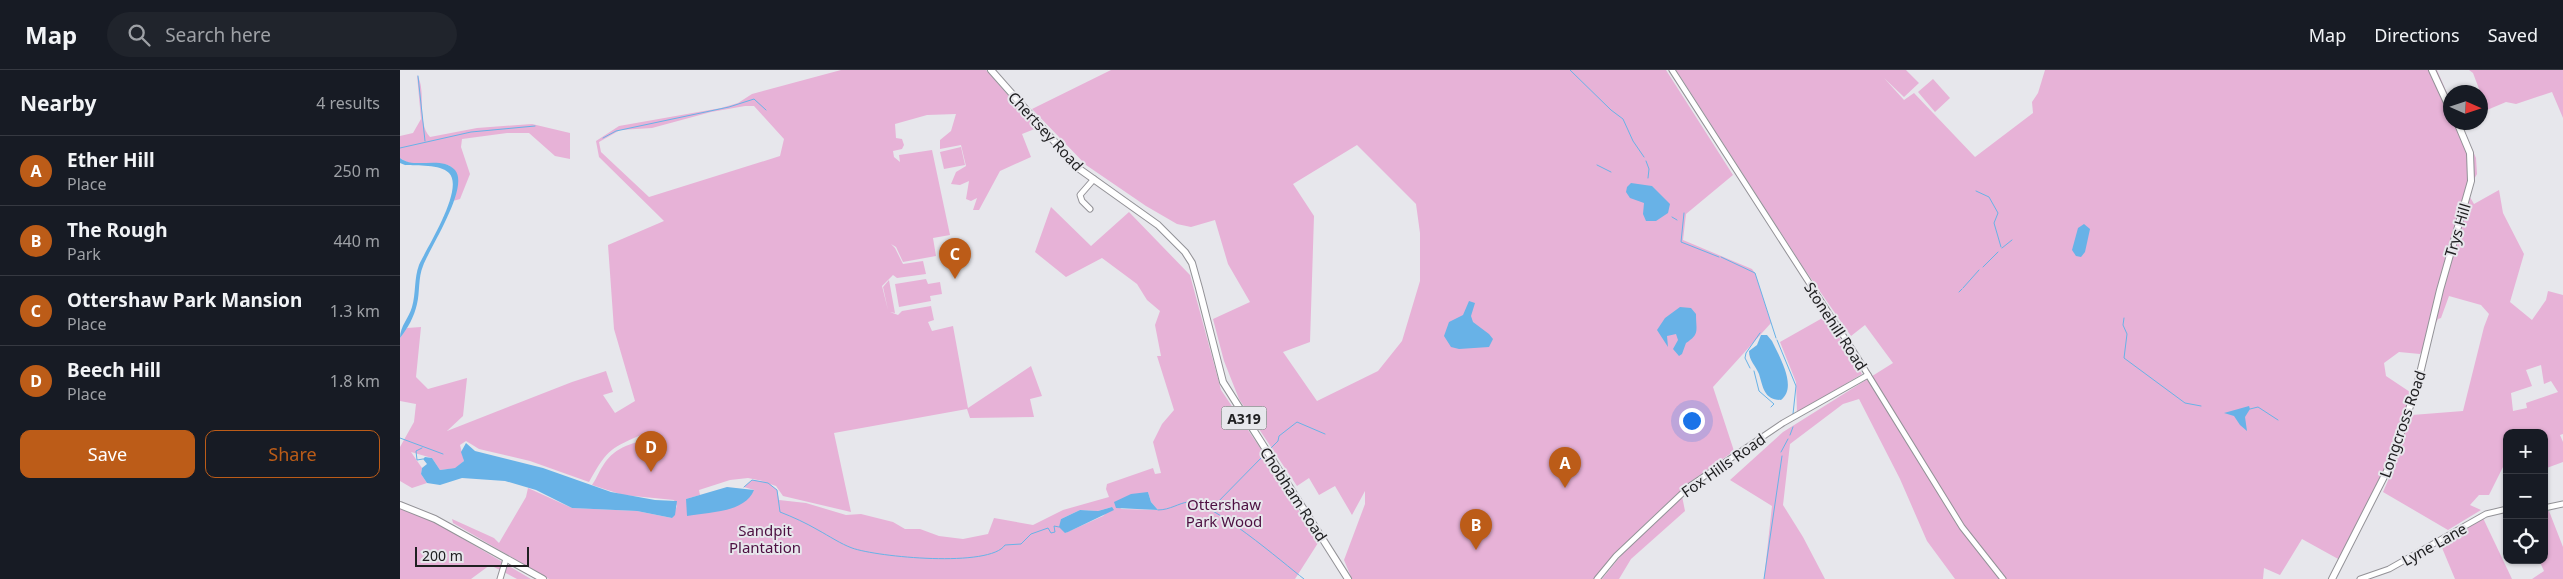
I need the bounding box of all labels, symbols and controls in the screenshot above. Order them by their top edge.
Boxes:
search box [107,12,457,57]
text: Map [25,18,77,51]
icon: search [125,21,153,49]
text: Search here [165,22,271,48]
text: Map [2309,23,2346,47]
text: Directions [2374,23,2460,47]
text: Saved [2488,23,2538,47]
north arrow [2443,85,2488,130]
street label: Chertsey Road [1004,87,1088,175]
text: Nearby [20,89,96,117]
text: 4 results [316,92,380,114]
text: Ether Hill [67,147,155,173]
text: A [30,160,42,182]
text: 250 m [333,160,380,182]
text: Place [67,173,107,195]
street label: Trys Hill [2439,201,2475,259]
text: The Rough [67,217,168,243]
text: B [31,230,41,252]
text: 440 m [333,230,380,252]
pin: C [939,238,971,279]
text: Park [67,243,101,265]
street label: Stonehill Road [1800,278,1872,374]
text: Ottershaw Park Mansion [67,287,302,313]
text: C [31,300,41,322]
text: 1.3 km [330,300,380,322]
text: Place [67,313,107,335]
text: Beech Hill [67,357,161,383]
street label: Longcross Road [2374,368,2430,480]
text: D [30,370,42,392]
text: 1.8 km [330,370,380,392]
text: Place [67,383,107,405]
road number: A319 [1222,406,1266,429]
your location [1679,408,1705,434]
street label: Fox Hills Road [1677,429,1769,501]
map controls [2503,429,2548,564]
button: + [2503,429,2548,474]
button: Save [20,430,195,478]
button: Share [205,430,380,478]
pin: D [635,431,667,472]
street label: Chobham Road [1256,443,1332,545]
pin: A [1549,447,1581,488]
button: − [2503,474,2548,519]
park label: Ottershaw Park Wood [1186,494,1262,531]
pin: B [1460,509,1492,550]
street label: Lyne Lane [2398,518,2470,570]
button: locate [2503,519,2548,564]
park label: Sandpit Plantation [729,520,801,557]
scale bar [415,544,529,567]
text: 200 m [422,546,463,565]

